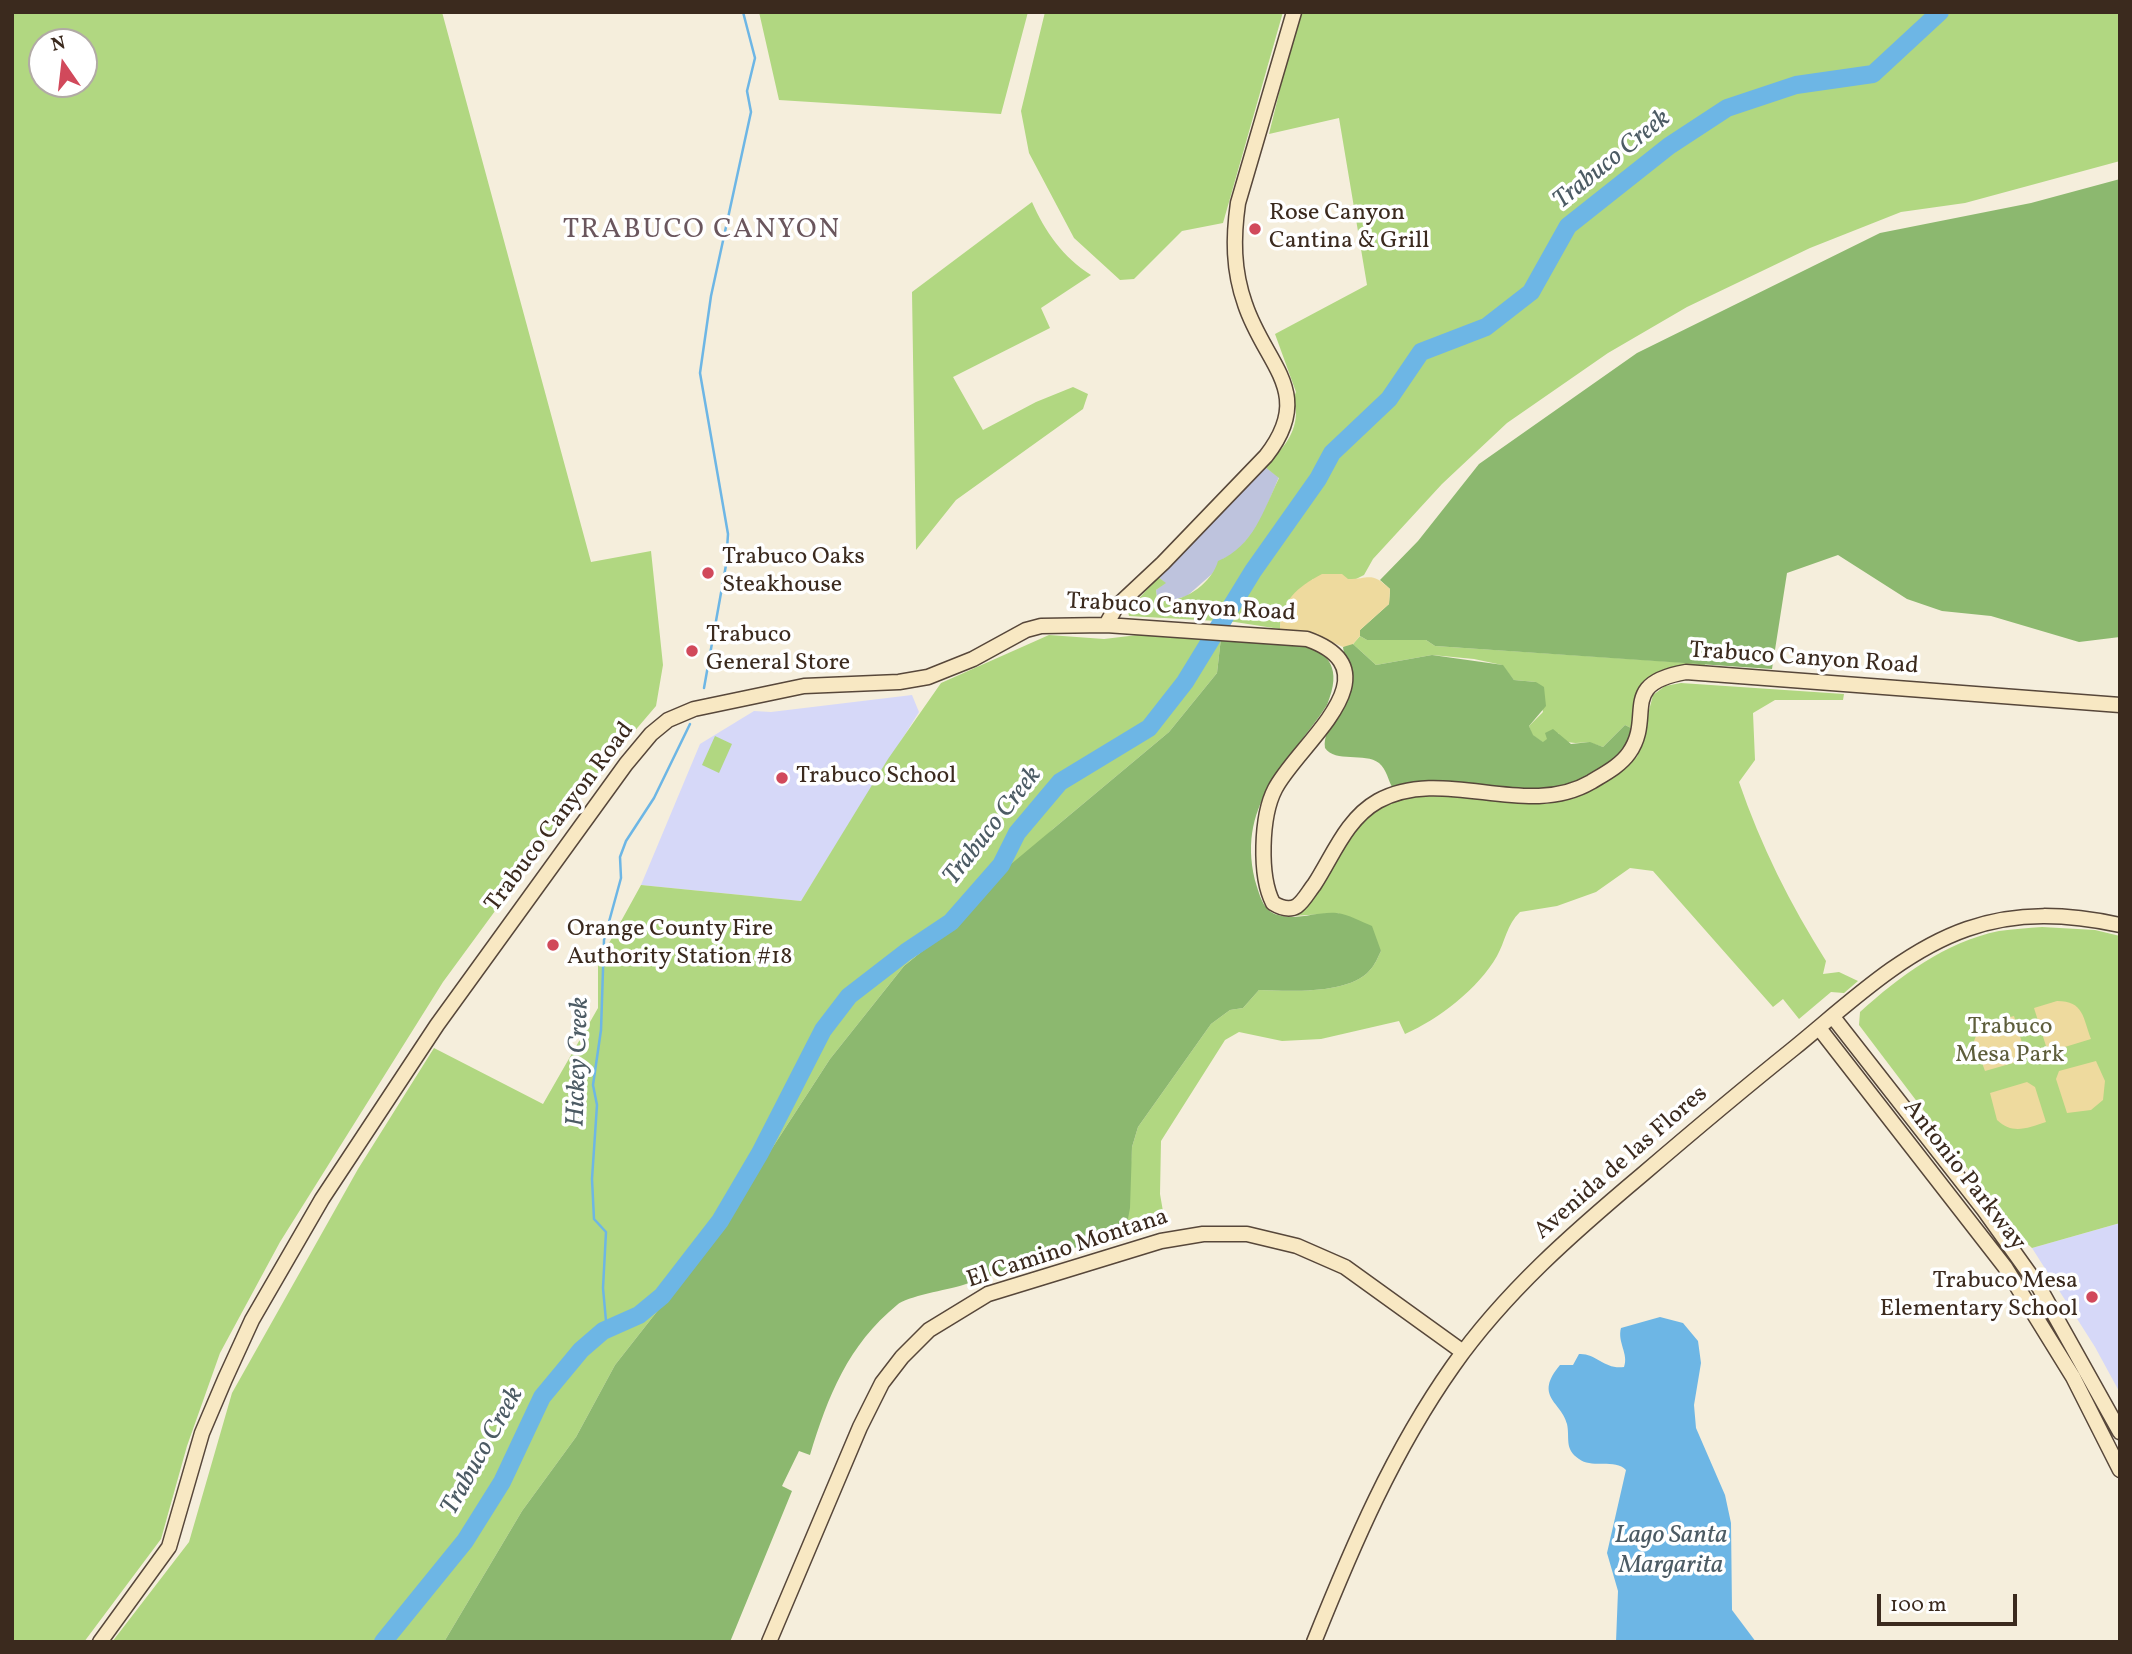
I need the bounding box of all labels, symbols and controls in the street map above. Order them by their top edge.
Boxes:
north arrow [28,28,98,98]
text: N [49,30,68,59]
water label: Trabuco Creek [1548,104,1678,218]
place label: Rose Canyon Cantina & Grill [1269,201,1429,257]
district label: TRABUCO CANYON [564,215,840,249]
marker: Rose Canyon Cantina & Grill [1247,221,1263,237]
place label: Trabuco Oaks Steakhouse [722,545,865,601]
marker: Trabuco Oaks Steakhouse [700,565,716,581]
street label: Trabuco Canyon Road [1065,589,1297,629]
place label: Trabuco General Store [706,623,850,679]
street label: Trabuco Canyon Road [1688,638,1920,682]
marker: Trabuco General Store [684,643,700,659]
street label: Trabuco Canyon Road [480,718,642,918]
water label: Trabuco Creek [938,762,1050,892]
place label: Trabuco School [796,764,956,792]
marker: Trabuco School [774,770,790,786]
place label: Orange County Fire Authority Station #18 [567,917,792,973]
marker: Orange County Fire Authority Station #18 [545,937,561,953]
water label: Hickey Creek [562,997,598,1127]
park label: Trabuco Mesa Park [1955,1015,2065,1071]
street label: Avenida de las Flores [1529,1081,1715,1247]
street label: Antonio Parkway [1895,1095,2031,1257]
street label: El Camino Montana [964,1204,1172,1296]
place label: Trabuco Mesa Elementary School [1880,1269,2078,1325]
marker: Trabuco Mesa Elementary School [2084,1289,2100,1305]
water label: Trabuco Creek [436,1382,532,1522]
water label: Lago Santa Margarita [1615,1521,1727,1582]
scale bar [1880,1580,2020,1624]
text: 100 m [1890,1591,1947,1620]

